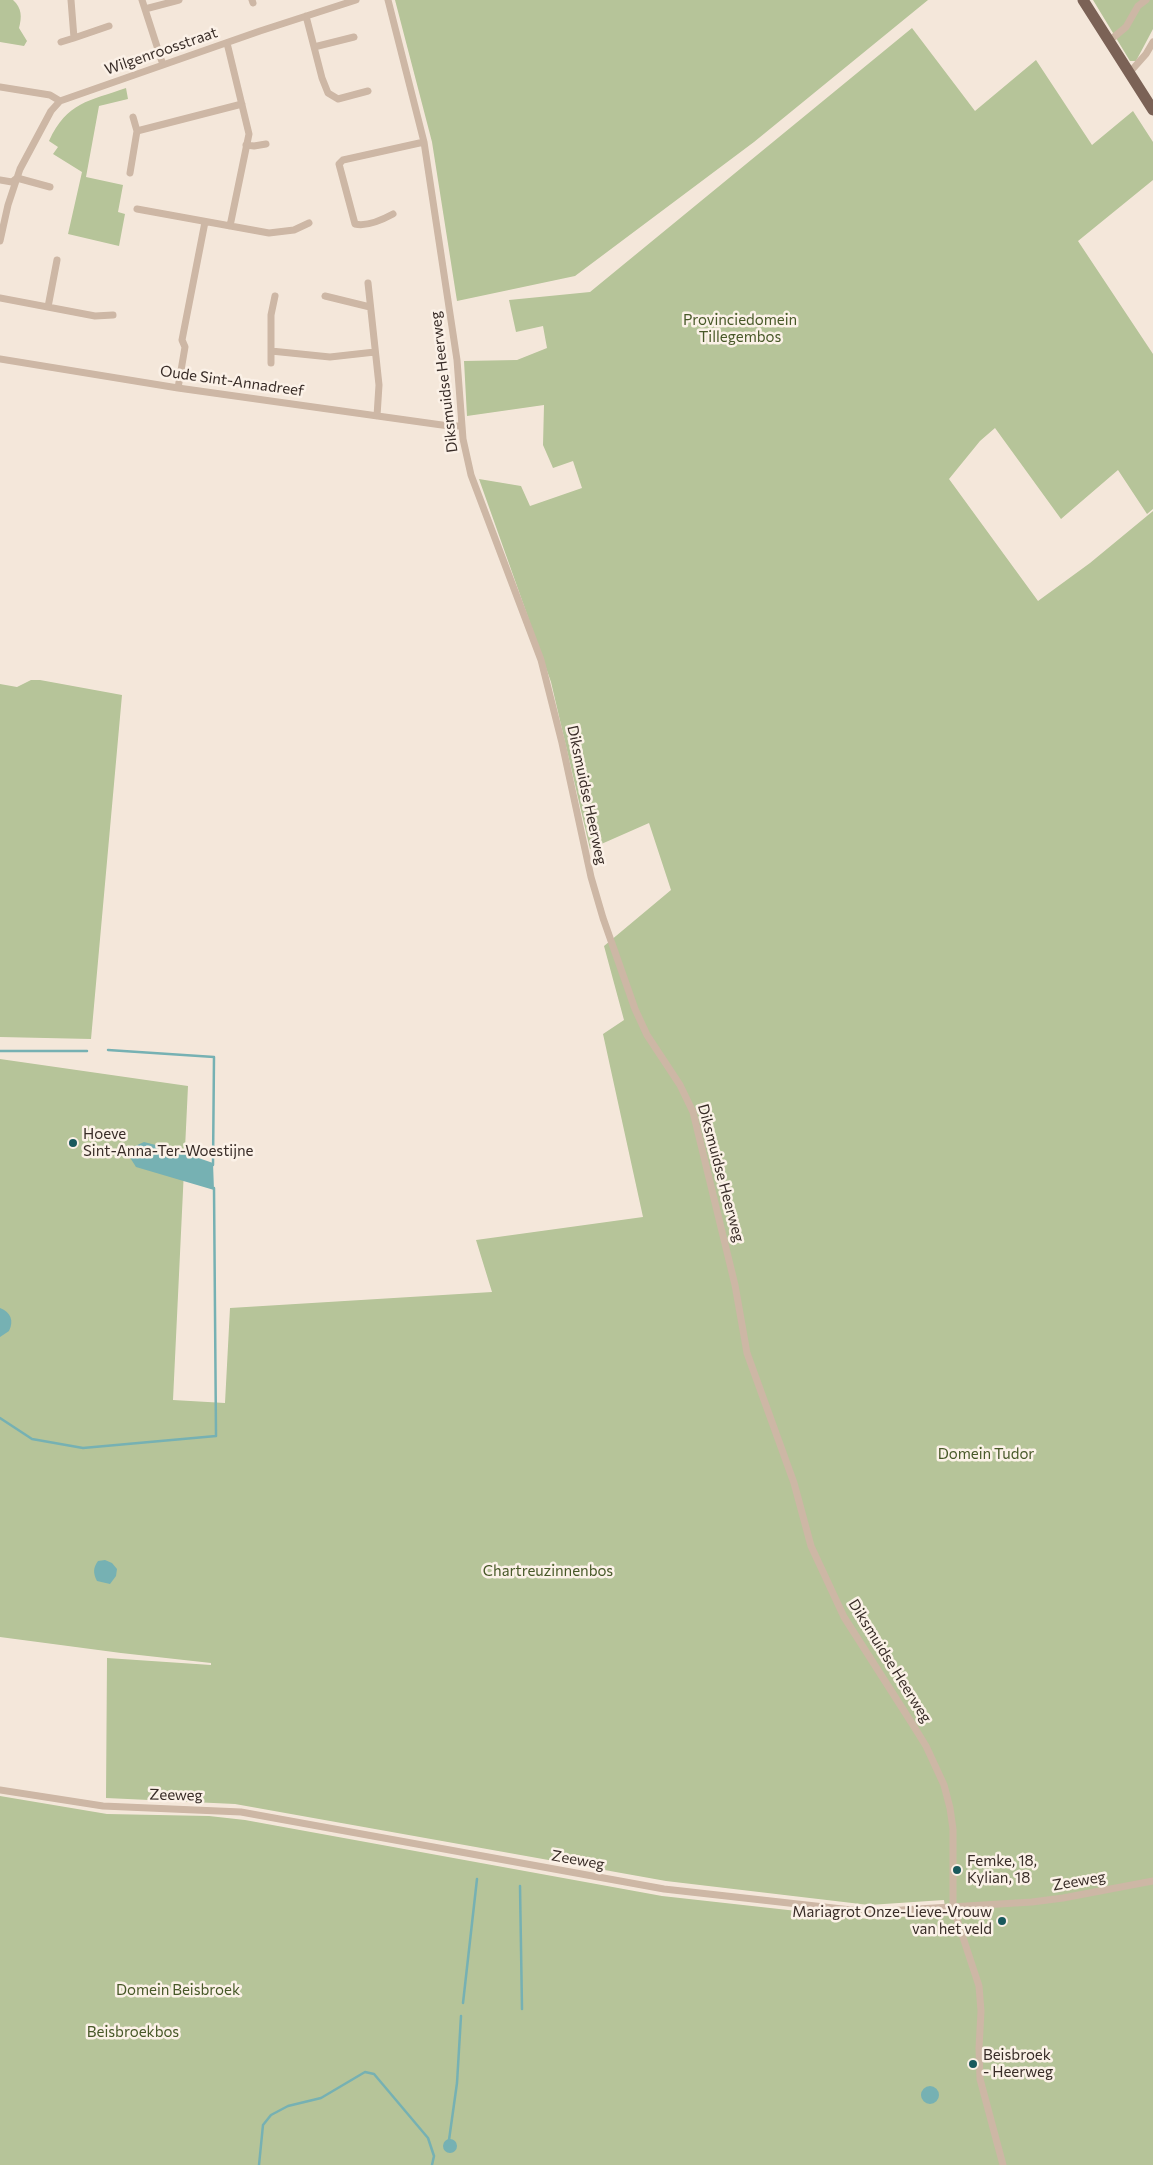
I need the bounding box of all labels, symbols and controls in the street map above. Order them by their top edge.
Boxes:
street label: Wilgenroosstraat [102,23,220,79]
street label: Diksmuidse Heerweg [426,310,462,454]
park label: Provinciedomein Tillegembos [683,311,797,346]
street label: Oude Sint-Annadreef [159,362,305,400]
street label: Diksmuidse Heerweg [563,724,611,866]
street label: Diksmuidse Heerweg [694,1102,748,1244]
place label: Hoeve Sint-Anna-Ter-Woestijne [83,1125,253,1160]
marker: Hoeve Sint-Anna-Ter-Woestijne [67,1137,79,1149]
park label: Domein Tudor [938,1445,1034,1463]
park label: Chartreuzinnenbos [483,1562,613,1580]
street label: Diksmuidse Heerweg [845,1596,935,1726]
street label: Zeeweg [149,1786,203,1804]
street label: Zeeweg [550,1846,606,1874]
place label: Femke, 18, Kylian, 18 [967,1852,1037,1887]
marker: Femke, 18, Kylian, 18 [951,1864,963,1876]
street label: Zeeweg [1051,1867,1107,1895]
place label: Mariagrot Onze-Lieve-Vrouw van het veld [792,1903,992,1938]
marker: Mariagrot Onze-Lieve-Vrouw van het veld [996,1915,1008,1927]
park label: Domein Beisbroek [116,1981,240,1999]
park label: Beisbroekbos [87,2023,179,2041]
place label: Beisbroek - Heerweg [983,2046,1053,2081]
marker: Beisbroek - Heerweg [967,2058,979,2070]

